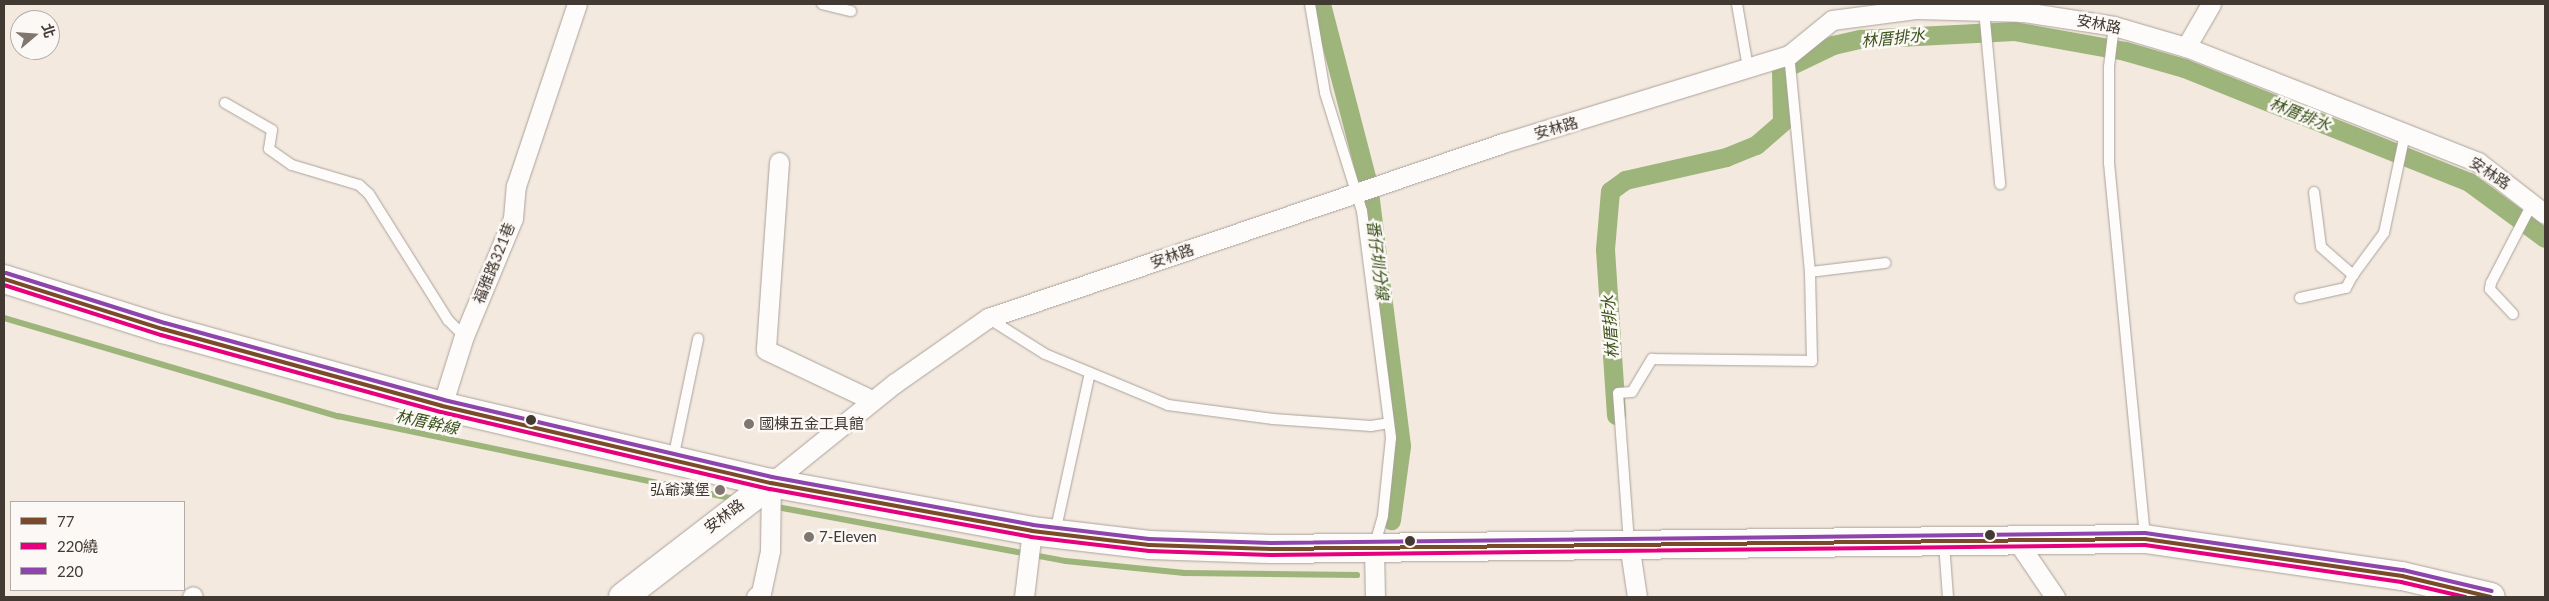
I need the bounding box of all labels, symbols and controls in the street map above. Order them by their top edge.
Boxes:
north arrow [10,10,60,60]
street label: 安林路 [2075,11,2123,37]
text: 北 [39,21,59,40]
water label: 林厝排水 [1860,25,1926,51]
water label: 林厝排水 [2267,93,2333,135]
street label: 安林路 [1532,113,1580,143]
street label: 安林路 [2466,153,2514,193]
water label: 番仔圳分線 [1364,219,1392,301]
street label: 福雅路321巷 [470,220,518,306]
street label: 安林路 [1148,240,1196,272]
water label: 林厝排水 [1598,294,1622,360]
water label: 林厝幹線 [394,406,460,438]
unlabelled marker [526,415,536,425]
place label: 國棟五金工具館 [759,415,864,433]
marker: 國棟五金工具館 [743,418,755,430]
place label: 弘爺漢堡 [650,481,710,499]
marker: 弘爺漢堡 [714,484,726,496]
street label: 安林路 [701,495,747,537]
legend [10,501,185,591]
text: 77 [57,512,74,530]
place label: 7-Eleven [819,528,877,546]
unlabelled marker [1985,530,1995,540]
marker: 7-Eleven [803,531,815,543]
unlabelled marker [1405,536,1415,546]
text: 220繞 [57,537,98,555]
text: 220 [57,562,83,580]

